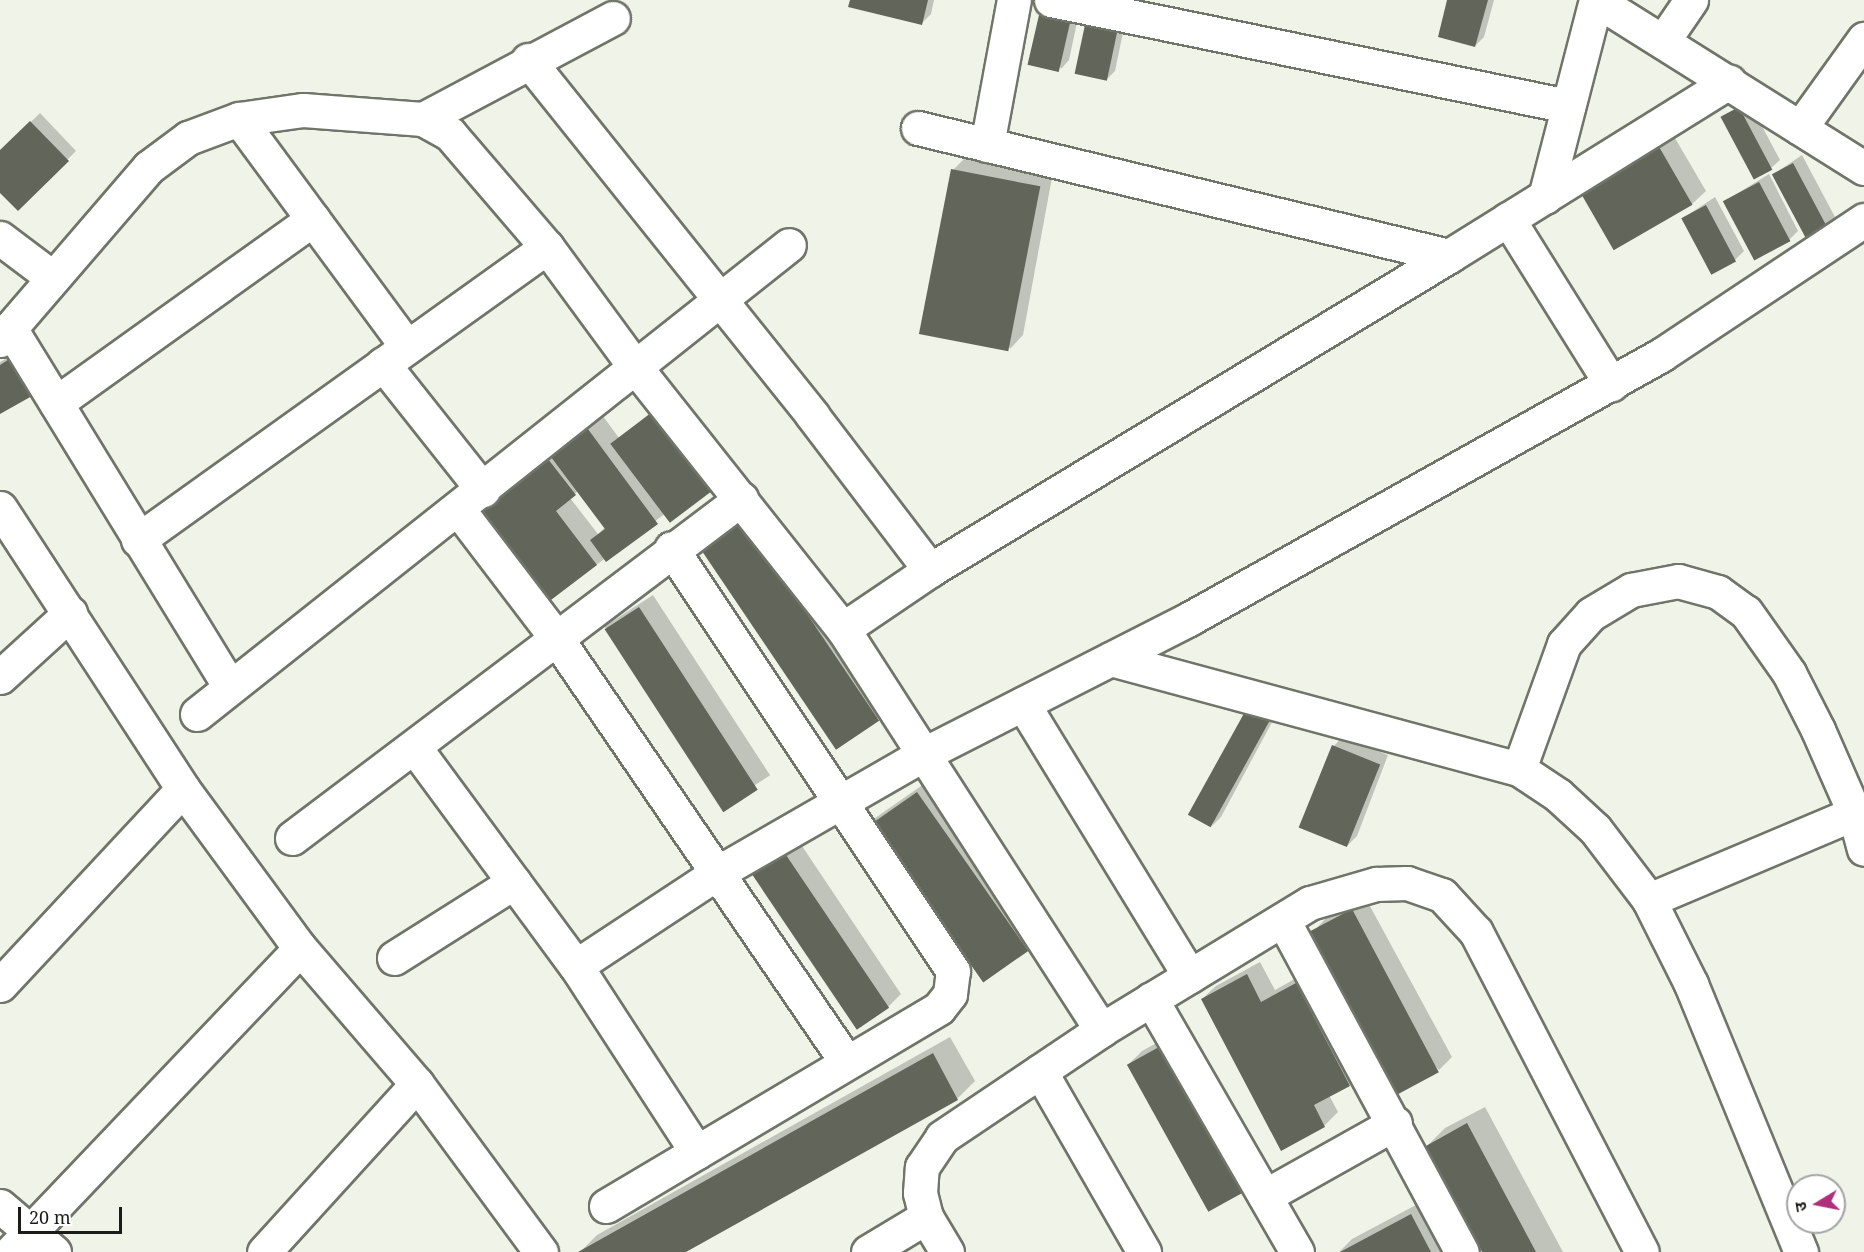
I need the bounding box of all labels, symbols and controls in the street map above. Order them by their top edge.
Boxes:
north arrow [1786,1174,1846,1234]
scale bar [21,1195,124,1233]
text: उ [1789,1200,1812,1213]
text: 20 m [29,1205,71,1229]

